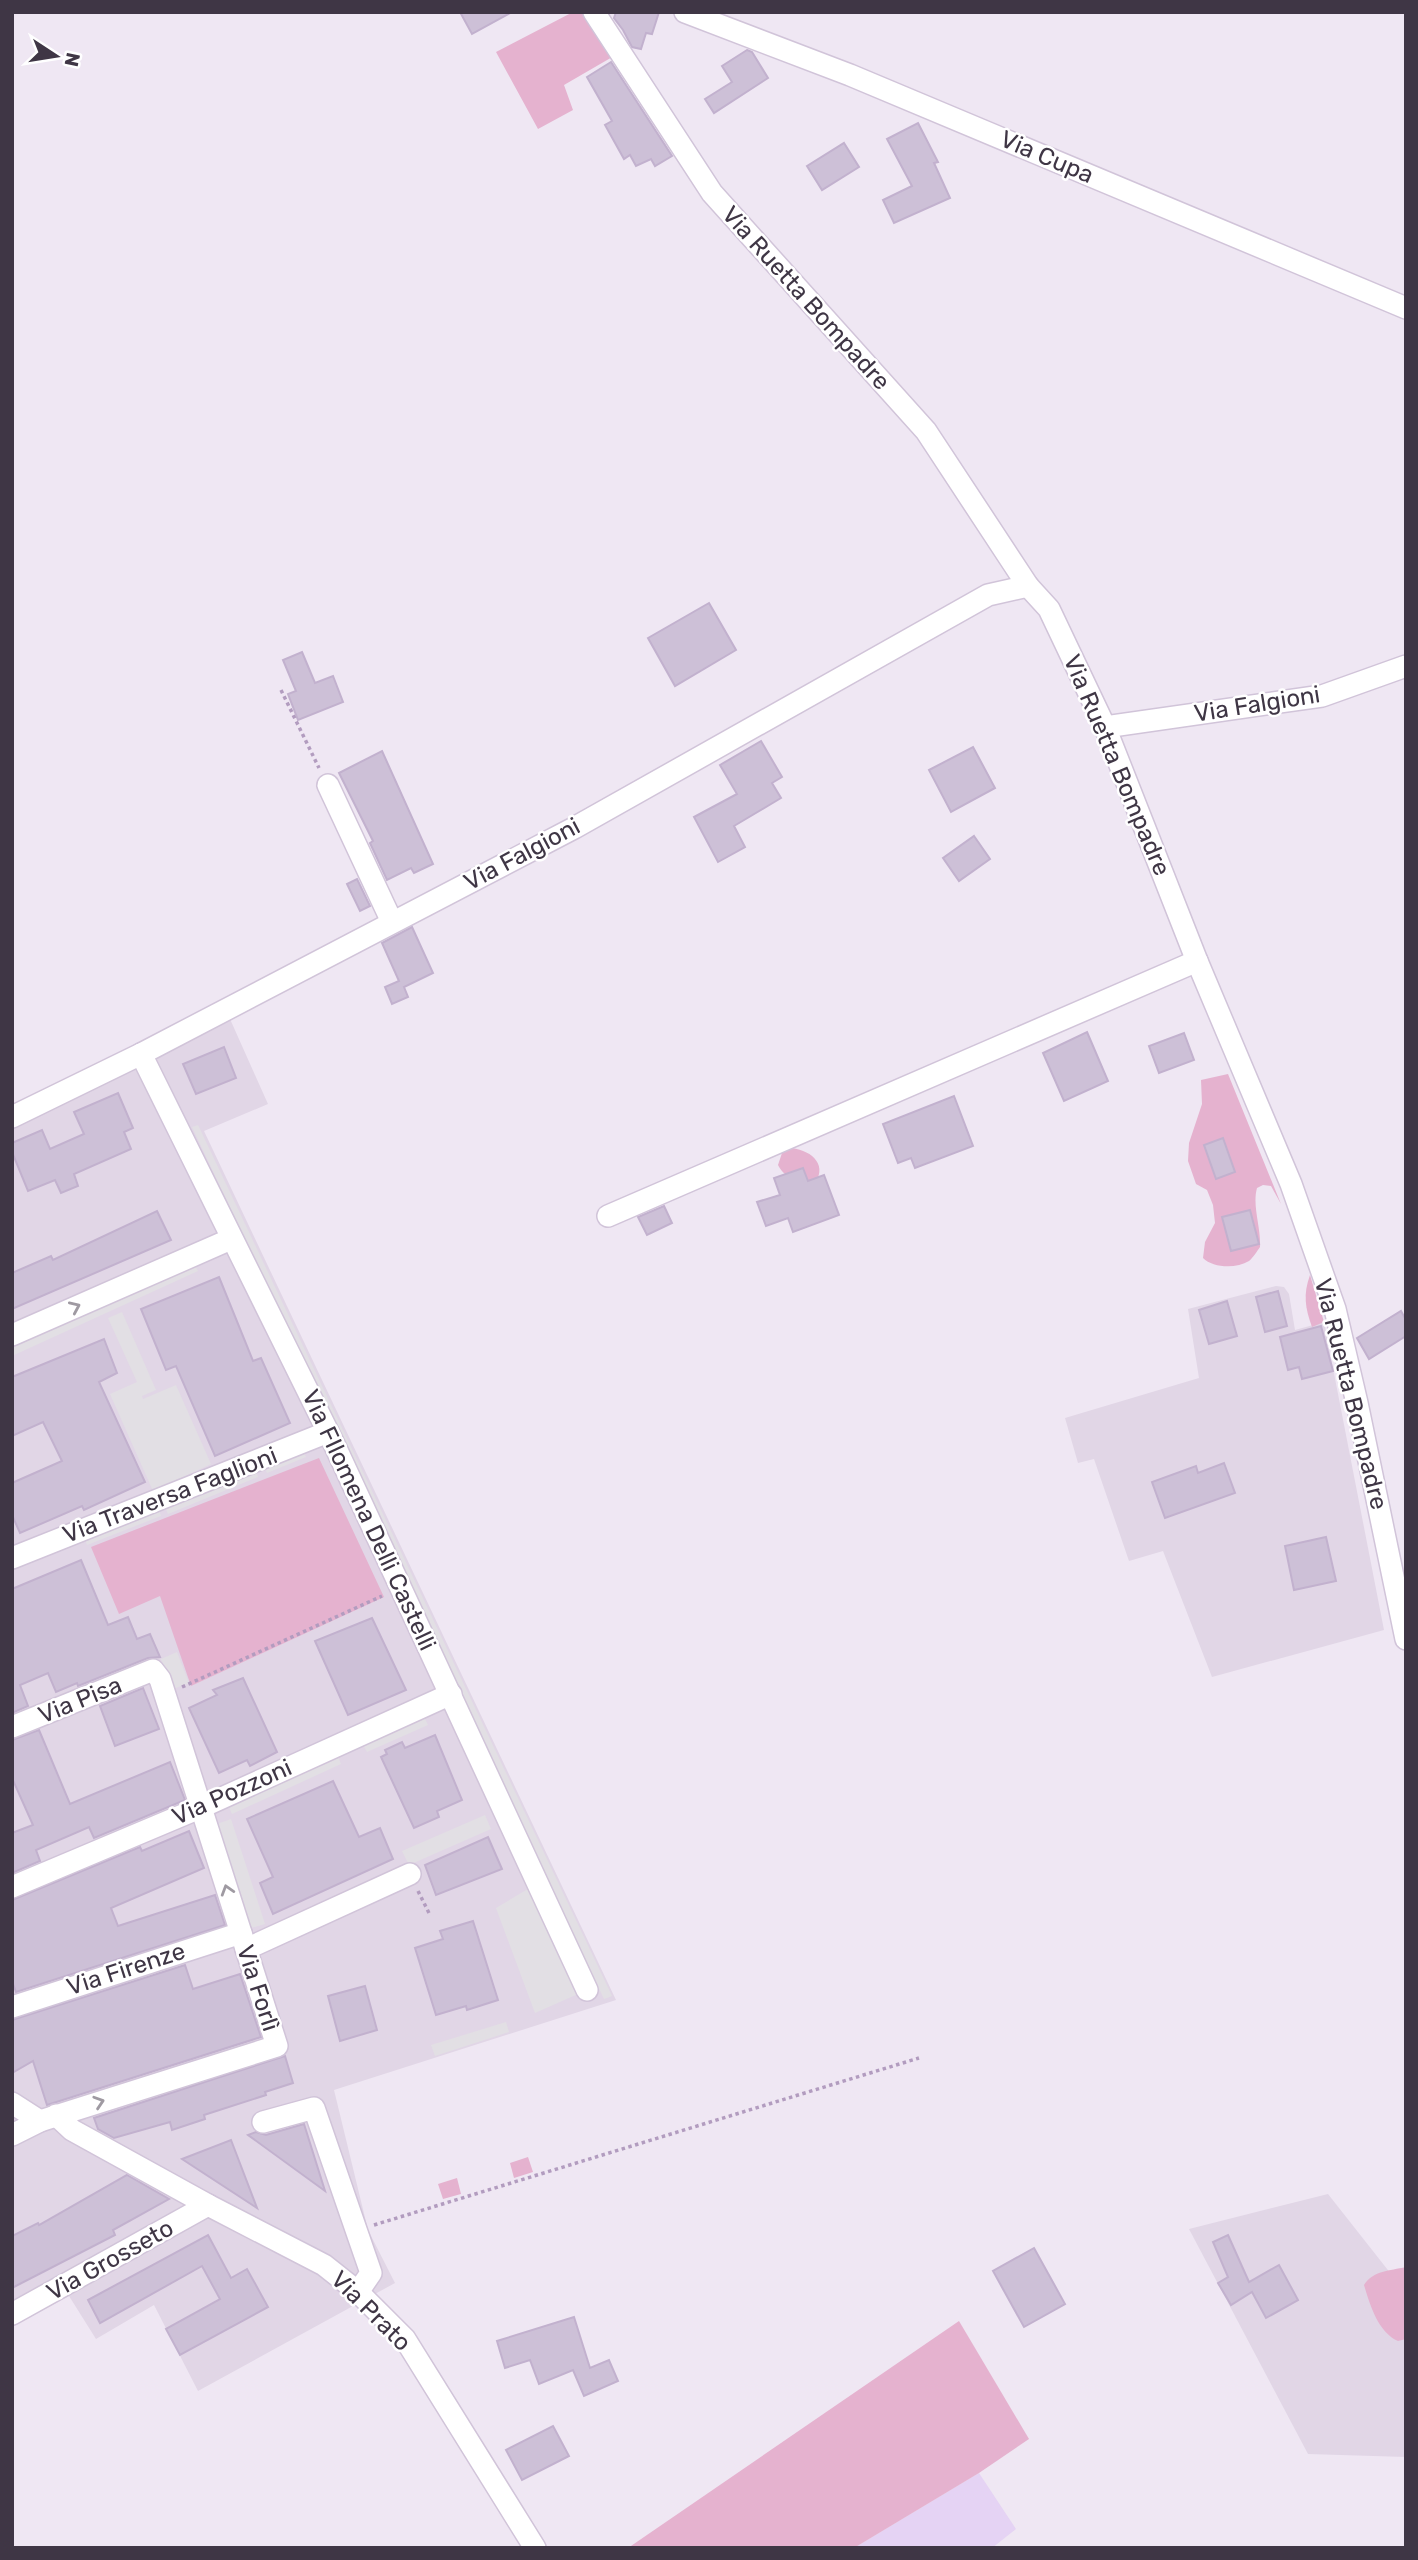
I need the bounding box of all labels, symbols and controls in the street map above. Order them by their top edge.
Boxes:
north arrow [21,21,91,91]
text: N [59,50,85,69]
street label: Via Cupa [996,125,1098,189]
street label: Via Ruetta Bompadre [716,200,896,396]
street label: Via Ruetta Bompadre [1058,650,1176,880]
street label: Via Falgioni [1192,680,1322,728]
street label: Via Falgioni [459,812,585,896]
street label: Via Ruetta Bompadre [1309,1275,1393,1513]
one-way arrow [67,1301,80,1315]
street label: Via FIlomena Delli Castelli [296,1385,442,1655]
street label: Via Traversa Faglioni [59,1441,281,1549]
street label: Via Pisa [34,1671,126,1729]
street label: Via Pozzoni [168,1753,296,1831]
one-way arrow [221,1885,236,1897]
street label: Via Firenze [63,1937,189,2001]
street label: Via Forlì [231,1941,285,2035]
one-way arrow [92,2096,104,2110]
street label: Via Grosseto [42,2214,178,2306]
street label: Via Prato [325,2265,417,2357]

